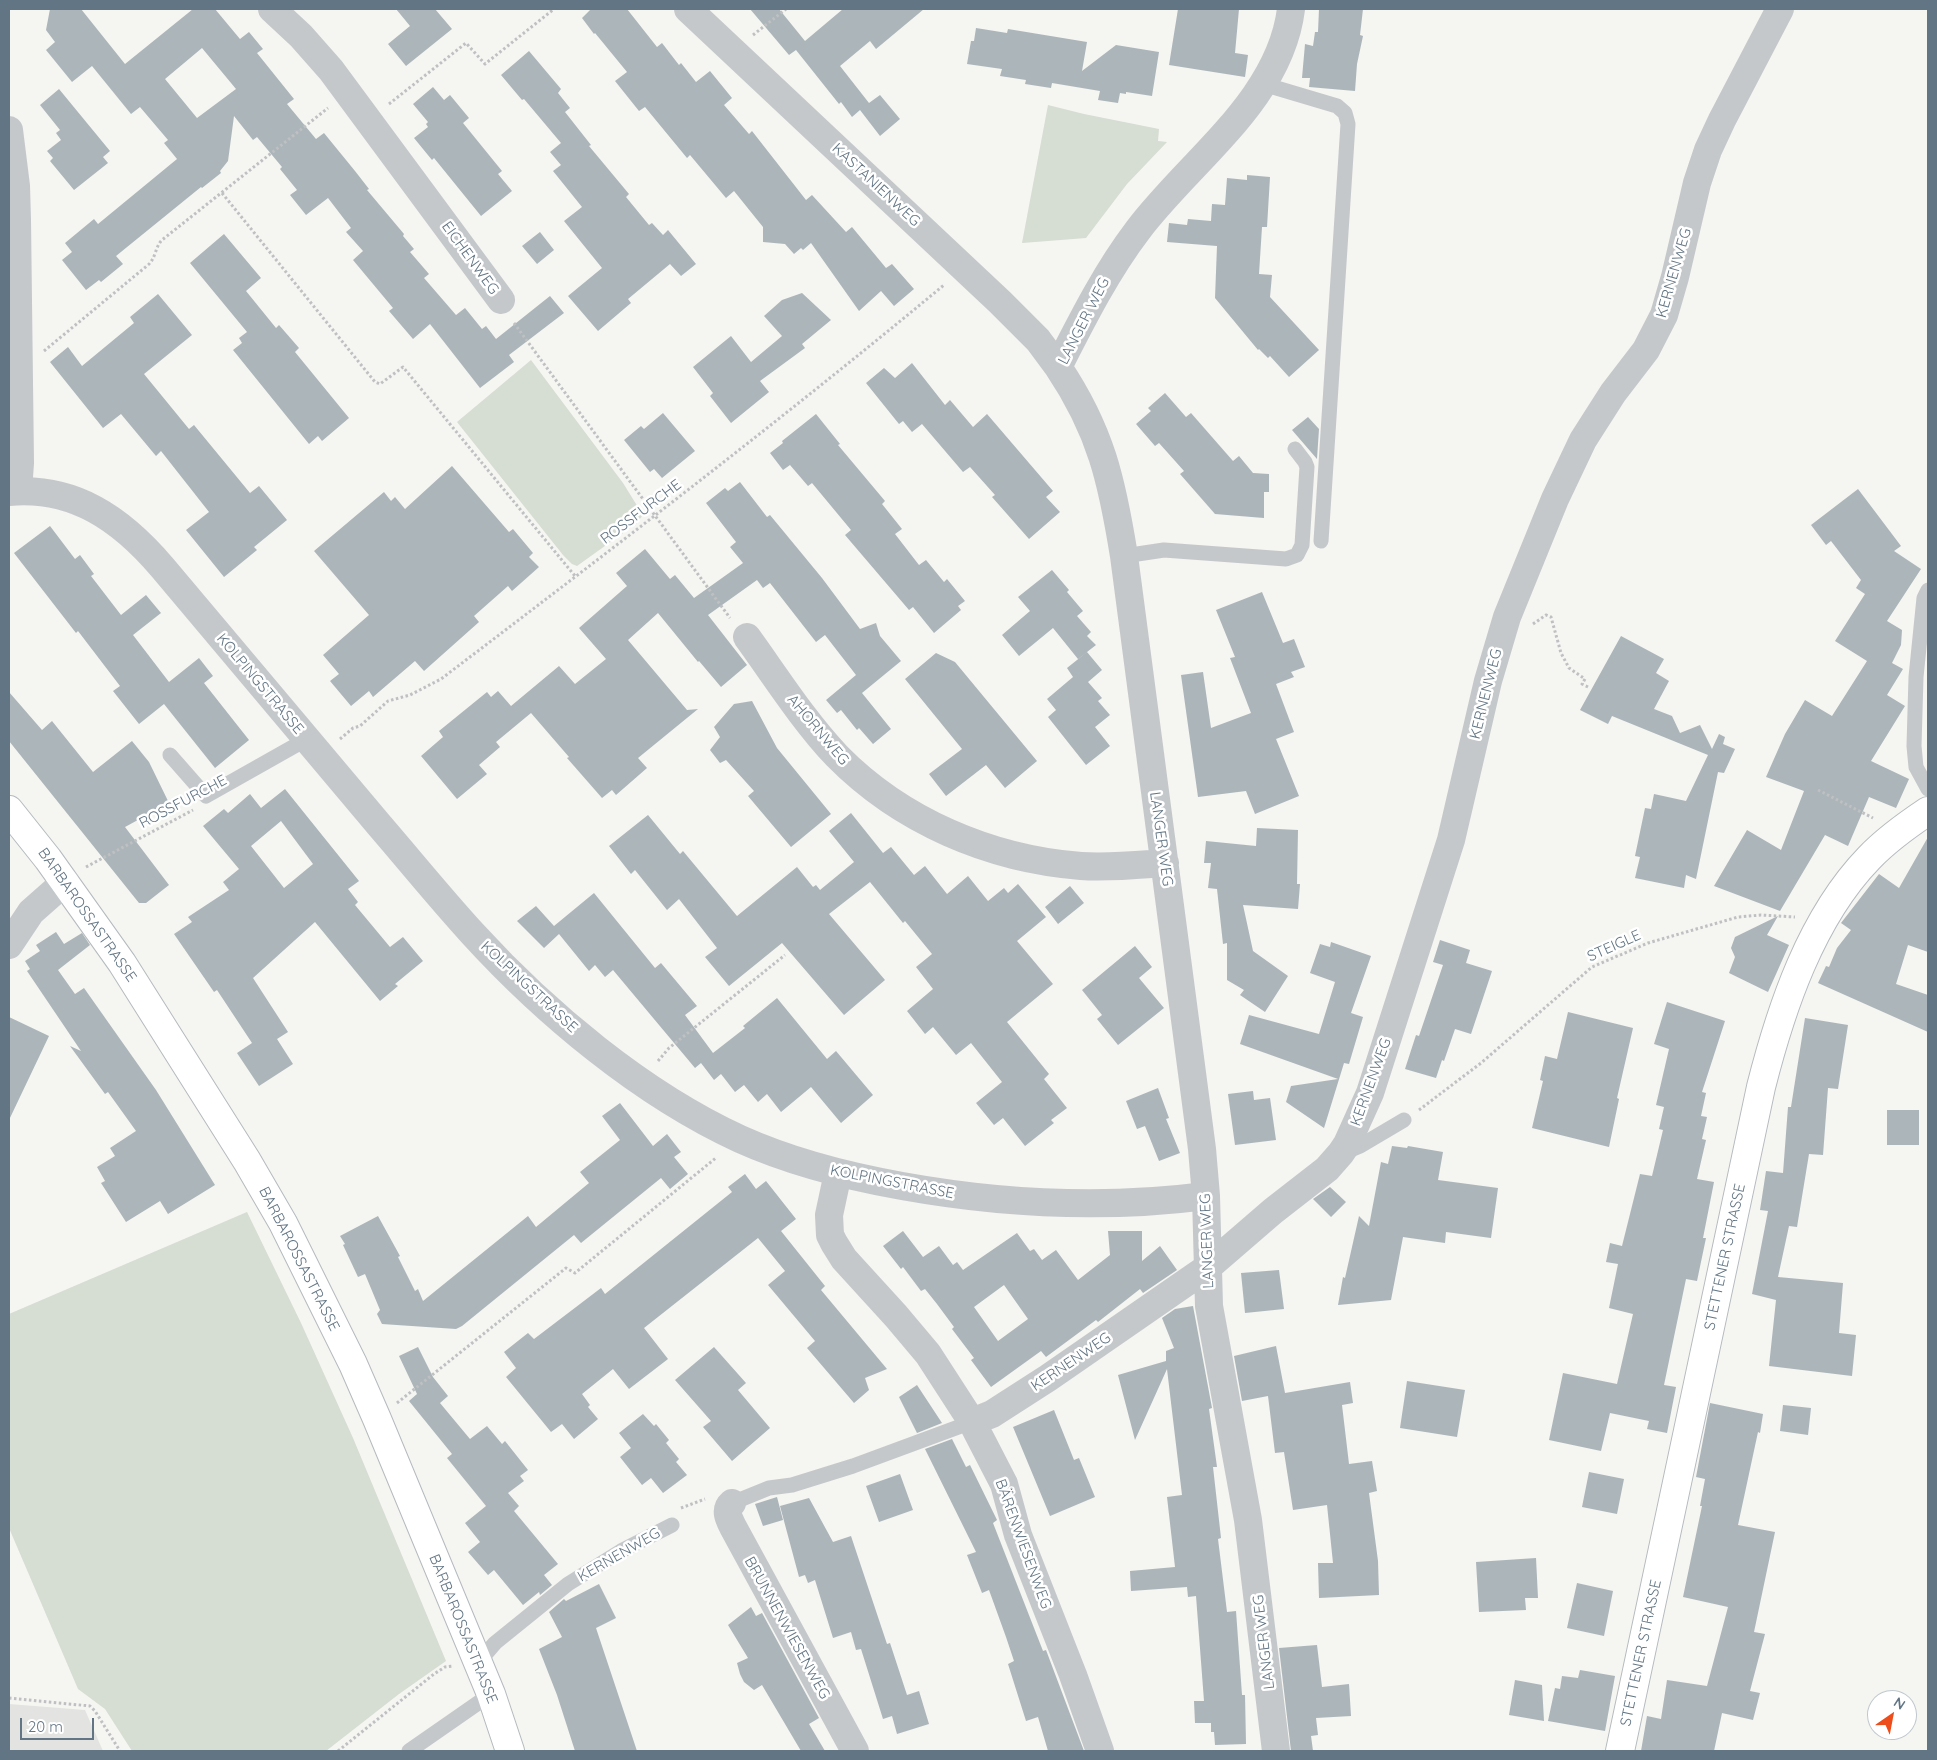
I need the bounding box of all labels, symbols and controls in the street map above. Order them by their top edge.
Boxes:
street label: KASTANIENWEG [828,140,924,230]
street label: EICHENWEG [438,218,502,298]
street label: KERNENWEG [1653,226,1695,320]
street label: LANGER WEG [1054,275,1114,367]
street label: ROSSFURCHE [597,476,685,548]
street label: KOLPINGSTRASSE [213,630,307,738]
street label: KERNENWEG [1466,647,1506,741]
street label: AHORNWEG [783,691,853,769]
street label: ROSSFURCHE [136,771,230,833]
street label: LANGER WEG [1145,791,1177,887]
street label: BARBAROSSASTRASSE [34,844,140,986]
street label: STEIGLE [1584,926,1644,966]
street label: KOLPINGSTRASSE [477,938,581,1036]
street label: KERNENWEG [1347,1035,1395,1129]
street label: KOLPINGSTRASSE [829,1161,955,1203]
street label: STETTENER STRASSE [1701,1182,1749,1332]
street label: BARBAROSSASTRASSE [255,1184,343,1334]
street label: LANGER WEG [1196,1193,1218,1289]
street label: KERNENWEG [1028,1329,1114,1395]
street label: BÄRENWIESENWEG [991,1477,1055,1611]
street label: KERNENWEG [574,1524,664,1586]
street label: BARBAROSSASTRASSE [425,1552,501,1706]
street label: BRUNNENWIESENWEG [740,1554,834,1702]
street label: STETTENER STRASSE [1617,1578,1665,1728]
street label: LANGER WEG [1249,1594,1279,1690]
north arrow [1867,1690,1917,1740]
text: N [1890,1693,1909,1714]
scale bar [22,1708,96,1740]
text: 20 m [28,1717,63,1736]

